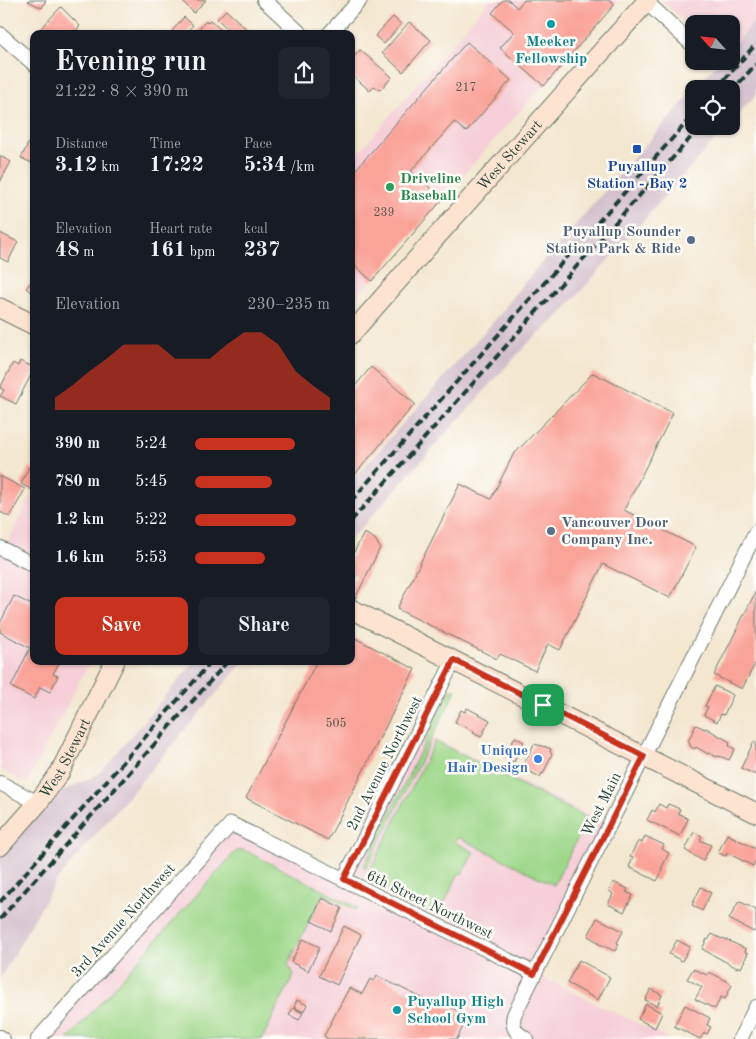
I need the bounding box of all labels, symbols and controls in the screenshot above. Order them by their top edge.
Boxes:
north arrow [685,15,740,70]
map controls [685,15,740,135]
marker: Meeker Fellowship [545,18,557,30]
place label: Meeker Fellowship [515,35,587,67]
button: share [278,47,330,99]
text: Evening run [55,49,207,77]
button: locate [685,80,740,135]
house number: 217 [456,82,476,94]
text: 21:22 · 8 × 390 m [55,84,188,100]
street label: West Stewart [475,118,546,194]
text: Distance [55,137,108,151]
text: Time [149,137,181,151]
text: Pace [244,137,272,151]
marker: Puyallup Station - Bay 2 [631,143,643,155]
text: 3.12 [55,155,97,176]
text: 17:22 [149,155,204,176]
text: 5:34 [244,155,286,176]
text: km [97,160,120,174]
text: /km [286,160,315,174]
place label: Puyallup Station - Bay 2 [587,160,687,192]
place label: Driveline Baseball [400,172,461,204]
marker: Driveline Baseball [384,181,396,193]
house number: 239 [374,207,394,219]
text: Elevation [55,222,112,236]
text: Heart rate [149,222,212,236]
text: kcal [244,222,268,236]
place label: Puyallup Sounder Station Park & Ride [545,225,681,257]
marker: Puyallup Sounder Station Park & Ride [685,234,697,246]
text: 48 [55,240,79,261]
text: 161 [149,240,186,261]
text: 237 [244,240,280,261]
text: m [79,245,94,259]
text: bpm [186,245,215,259]
text: Elevation [55,297,120,313]
text: 230–235 m [247,297,330,313]
text: 390 m [55,436,100,452]
text: 5:24 [135,436,167,452]
text: 780 m [55,474,100,490]
text: 5:45 [135,474,167,490]
text: 1.2 km [55,512,104,528]
text: 5:22 [135,512,167,528]
place label: Vancouver Door Company Inc. [561,516,669,548]
marker: Vancouver Door Company Inc. [545,525,557,537]
text: 1.6 km [55,550,104,566]
text: 5:53 [135,550,167,566]
button: Save [55,597,188,655]
button: Share [198,597,330,655]
pin [522,684,564,726]
icon: arrive [529,691,557,719]
street label: 2nd Avenue Northwest [345,694,426,833]
street label: West Stewart [38,716,94,802]
house number: 505 [326,717,346,730]
place label: Unique Hair Design [446,744,528,776]
marker: Unique Hair Design [532,753,544,765]
street label: West Main [580,770,625,839]
street label: 3rd Avenue Northwest [69,861,179,981]
street label: 6th Street Northwest [364,868,495,942]
place label: Puyallup High School Gym [407,995,504,1027]
marker: Puyallup High School Gym [391,1004,403,1016]

